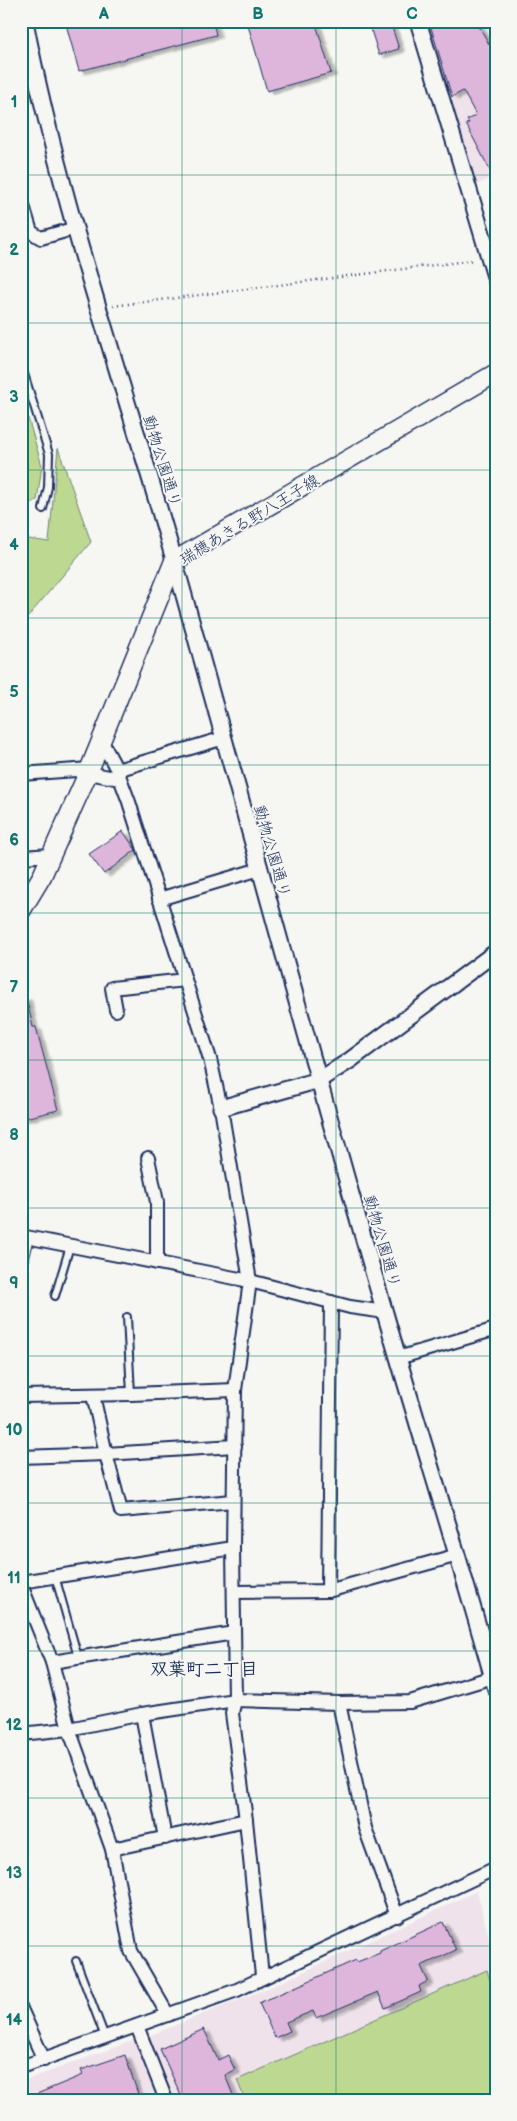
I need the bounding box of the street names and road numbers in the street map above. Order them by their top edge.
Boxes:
street label: 動物公園通り [138,413,185,510]
street label: 瑞穂あきる野八王子線 [176,471,323,570]
street label: 動物公園通り [249,803,294,900]
street label: 動物公園通り [359,1193,404,1290]

